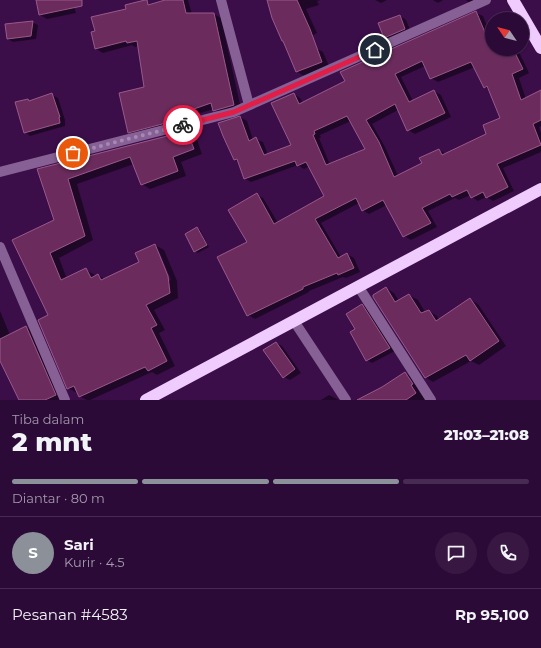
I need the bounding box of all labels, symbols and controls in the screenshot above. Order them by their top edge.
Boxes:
north arrow [485,12,529,56]
map controls [485,12,529,56]
pin [358,33,392,67]
icon: home [364,39,386,61]
courier [163,105,203,145]
icon: bike [172,114,194,136]
pin [56,136,90,170]
icon: bag [62,142,84,164]
text: Tiba dalam [12,411,84,427]
text: 21:03–21:08 [444,425,529,444]
text: 2 mnt [12,426,92,458]
text: Diantar · 80 m [12,490,105,506]
button: chat [435,532,477,574]
button: phone [487,532,529,574]
text: Sari [64,535,94,554]
text: S [28,543,38,562]
text: Kurir · 4.5 [64,554,125,570]
text: Pesanan #4583 [12,605,128,624]
text: Rp 95,100 [455,605,529,624]

